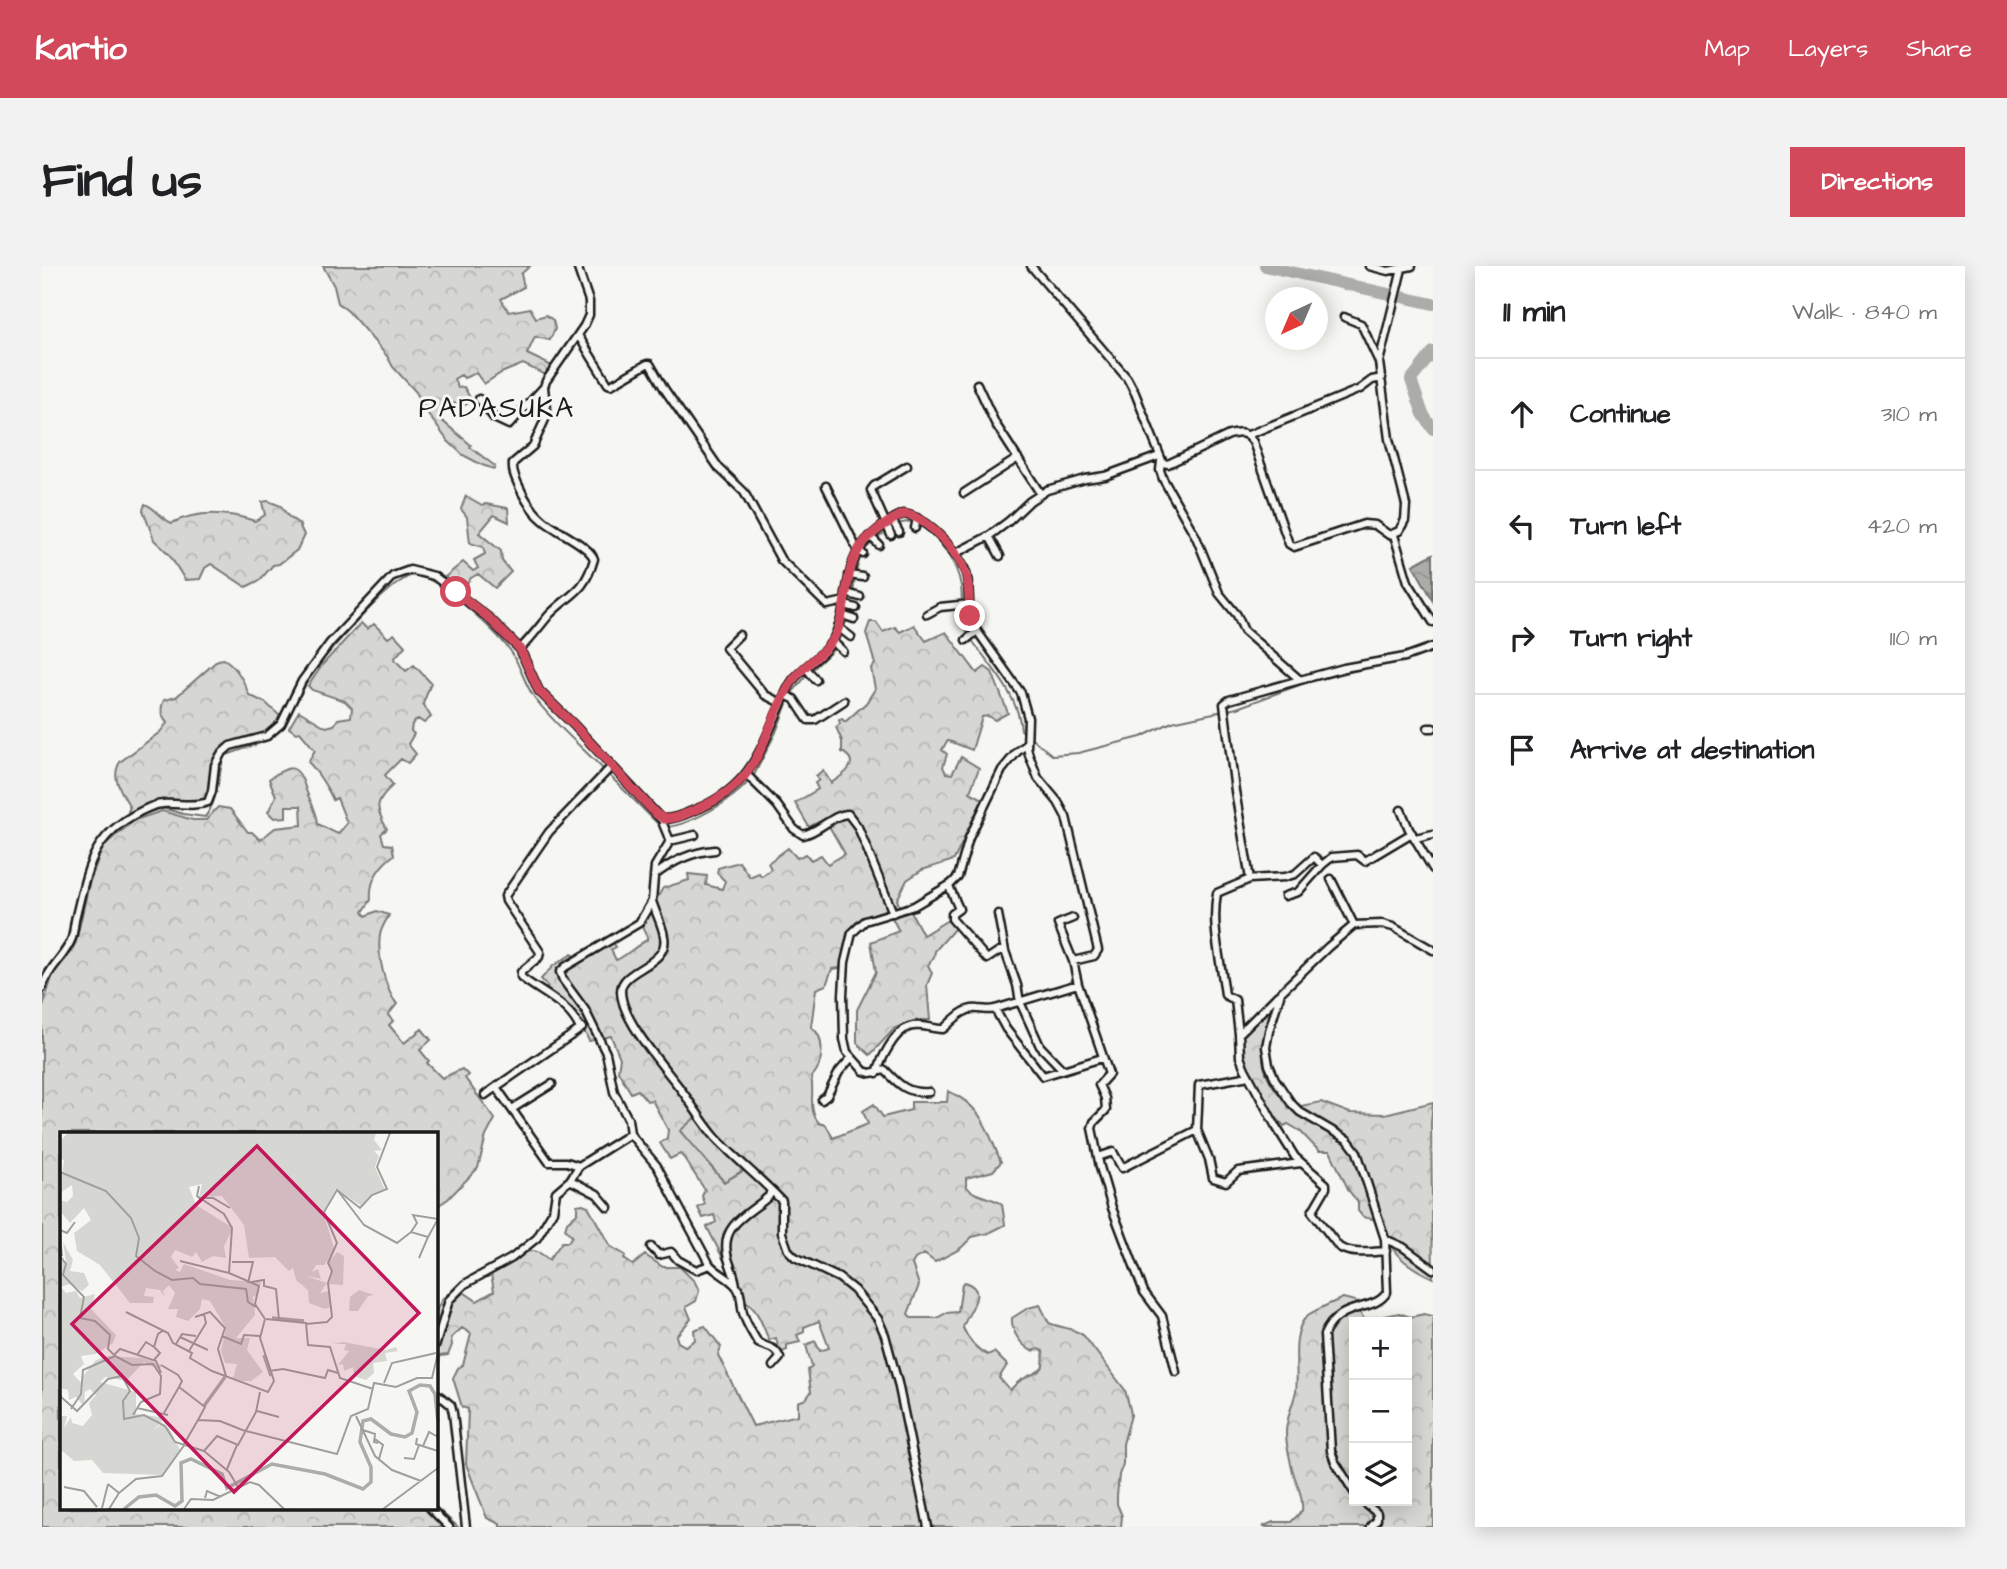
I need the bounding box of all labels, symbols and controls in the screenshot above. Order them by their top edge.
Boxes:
text: Kartio [35,26,127,72]
text: Map [1705,32,1750,66]
text: Layers [1788,32,1868,66]
text: Share [1906,32,1972,66]
button: Directions [1790,147,1965,217]
text: Find us [42,148,202,216]
north arrow [1265,287,1328,350]
text: 11 min [1503,291,1566,333]
text: Walk · 840 m [1792,296,1937,328]
district label: PADASUKA [419,389,575,428]
icon: ahead [1503,395,1541,433]
text: Continue [1570,396,1671,432]
text: 310 m [1881,398,1937,430]
icon: left [1503,507,1541,545]
text: Turn left [1570,508,1681,544]
text: 420 m [1867,510,1937,542]
route start [440,576,471,607]
route end [954,600,985,631]
icon: right [1503,619,1541,657]
text: Turn right [1570,620,1692,656]
text: 110 m [1889,622,1937,654]
icon: arrive [1503,731,1541,769]
text: Arrive at destination [1570,732,1815,768]
inset map [60,1132,438,1510]
map controls [1349,1317,1412,1506]
button: + [1349,1317,1412,1380]
button: − [1349,1380,1412,1443]
button: layers [1349,1443,1412,1506]

